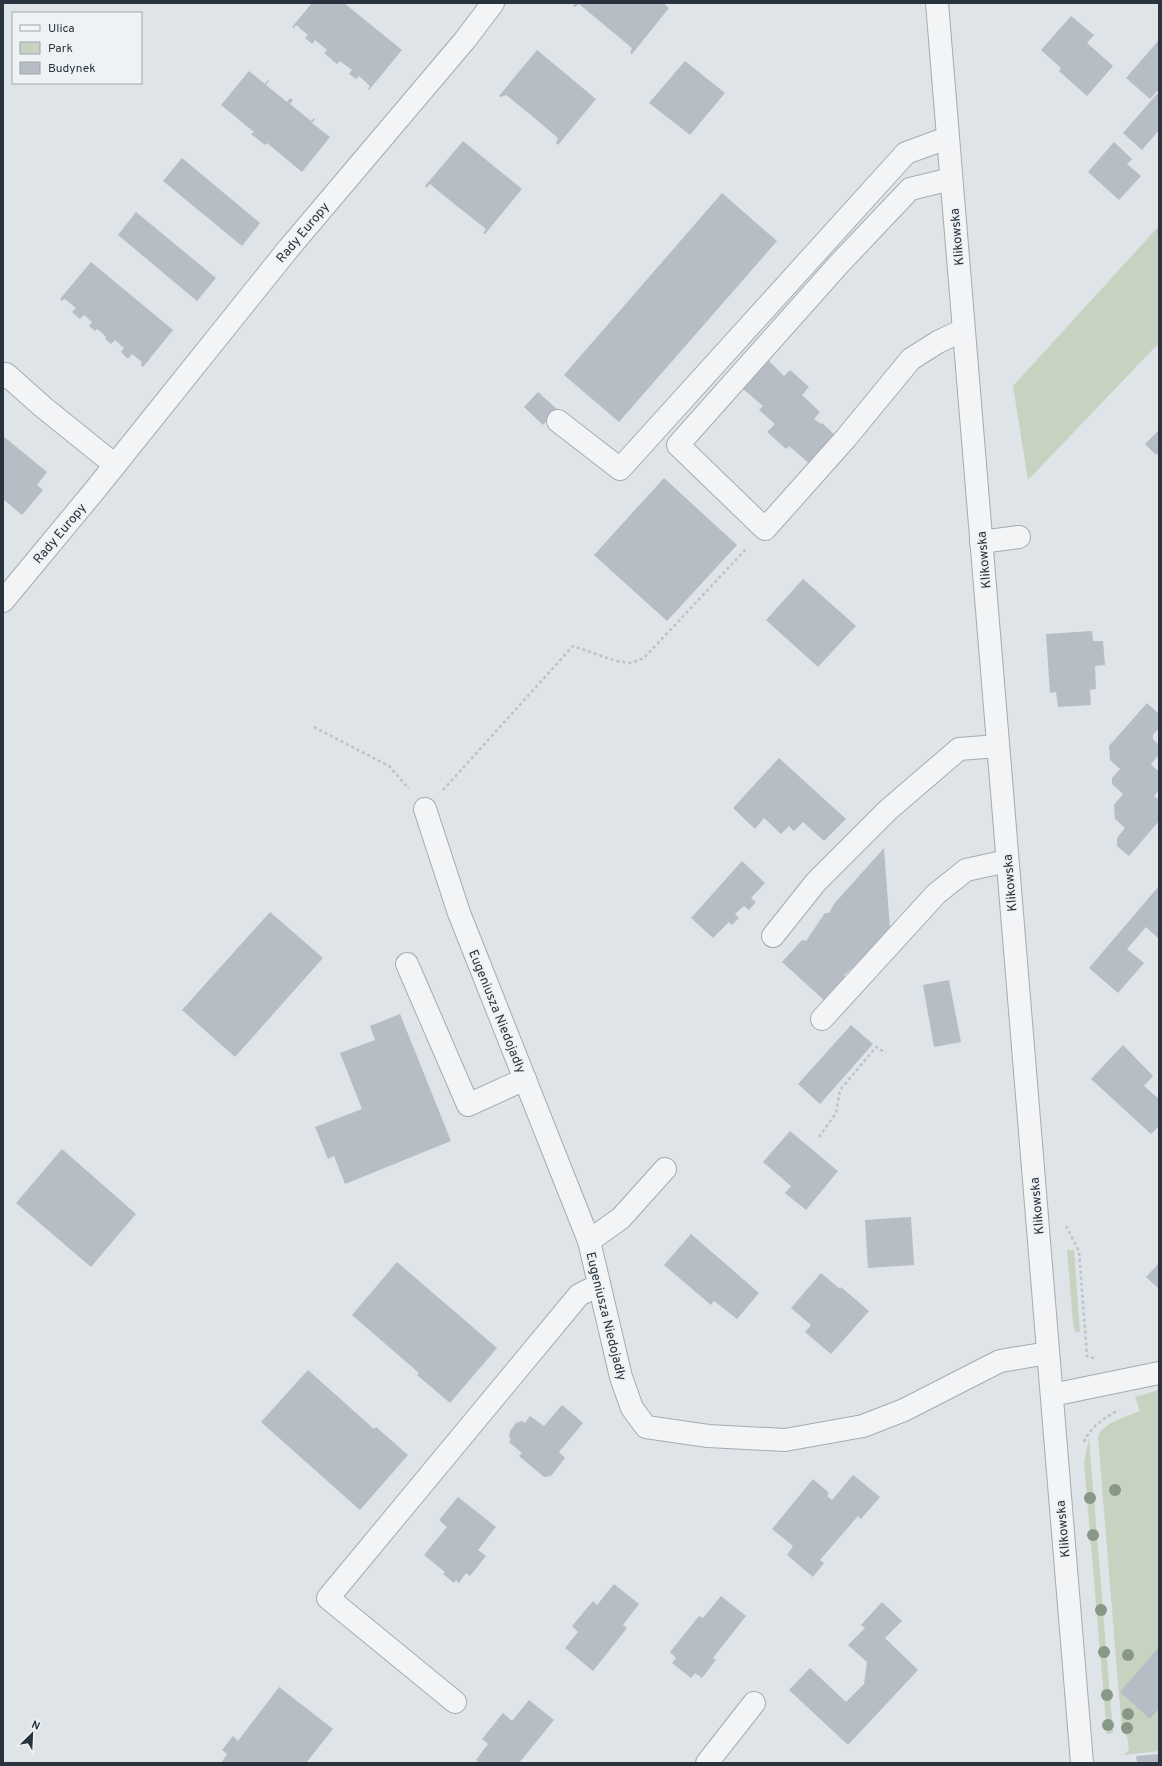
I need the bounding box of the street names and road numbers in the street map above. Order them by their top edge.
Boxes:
street label: Rady Europy [274,200,334,267]
street label: Klikowska [948,207,968,266]
street label: Rady Europy [31,501,91,568]
street label: Klikowska [975,530,995,589]
street label: Klikowska [1001,853,1021,912]
street label: Eugeniusza Niedojadły [464,948,528,1076]
street label: Klikowska [1028,1176,1048,1235]
street label: Eugeniusza Niedojadły [581,1251,629,1383]
street label: Klikowska [1054,1499,1074,1558]

